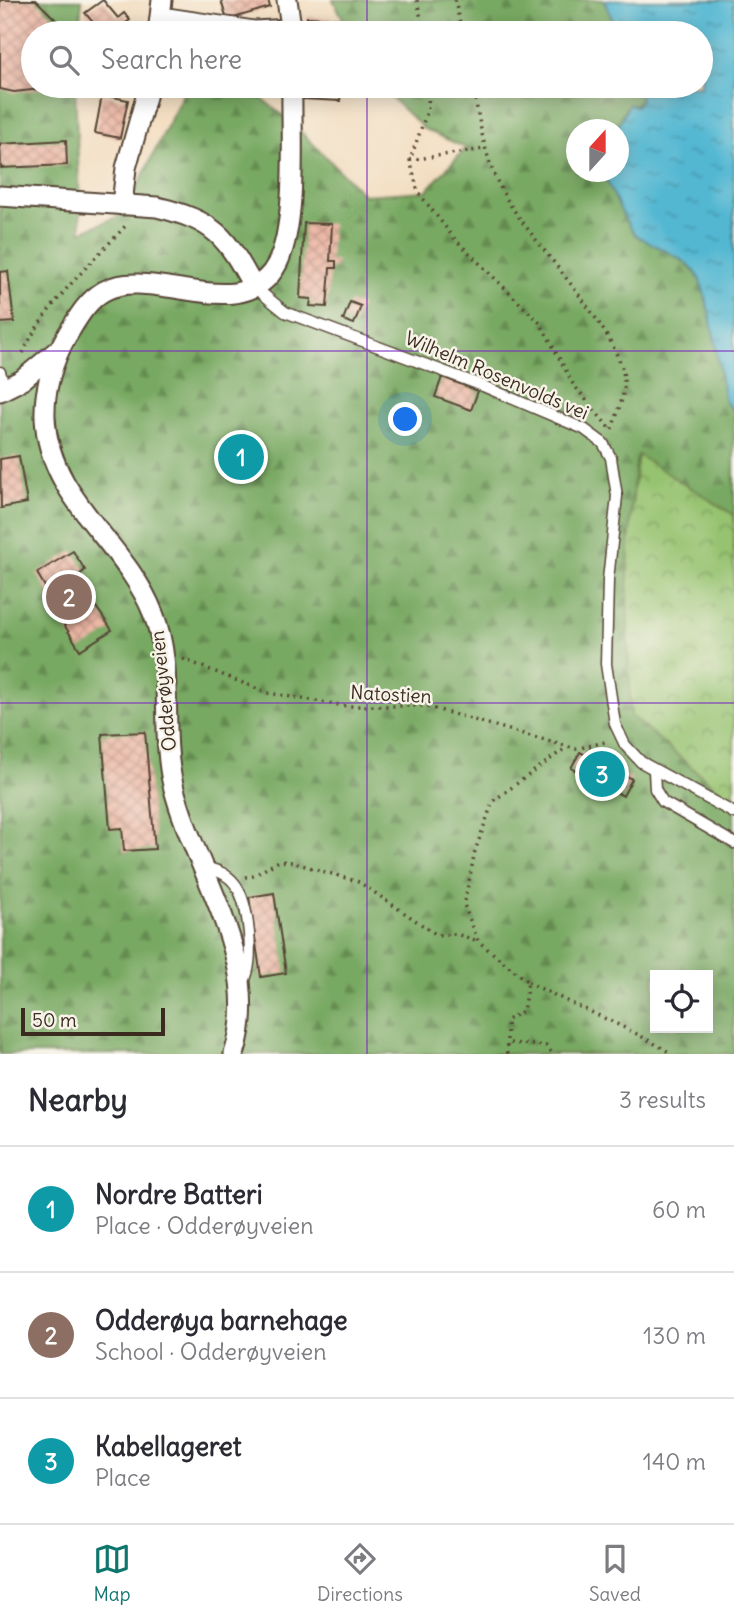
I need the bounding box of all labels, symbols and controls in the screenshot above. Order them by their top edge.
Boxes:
search box [21,21,713,98]
icon: search [45,41,83,79]
text: Search here [101,43,242,76]
north arrow [566,119,629,182]
street label: Wilhelm Rosenvolds vei [402,325,592,425]
your location [388,402,422,436]
pin: 1 [218,431,264,483]
pin: 2 [46,571,92,623]
street label: Odderøyveien [145,629,181,753]
street label: Natostien [350,680,432,708]
pin: 3 [579,748,625,800]
map controls [650,970,713,1033]
button: locate [650,970,713,1033]
scale bar [21,1005,164,1037]
text: 50 m [32,1008,77,1032]
text: Nearby [28,1081,128,1119]
text: 3 results [619,1085,706,1114]
text: Nordre Batteri [95,1178,263,1211]
text: 1 [46,1195,56,1224]
text: 60 m [652,1195,706,1224]
text: Place · Odderøyveien [95,1211,313,1240]
text: Odderøya barnehage [95,1304,348,1337]
text: 2 [45,1321,57,1350]
text: 130 m [643,1321,706,1350]
text: School · Odderøyveien [95,1337,327,1366]
text: Kabellageret [95,1430,242,1463]
text: 3 [44,1447,58,1476]
text: 140 m [643,1447,706,1476]
text: Place [95,1463,151,1492]
tab: Map [93,1540,131,1606]
tab: Directions [317,1540,403,1606]
tab: Saved [589,1540,641,1606]

